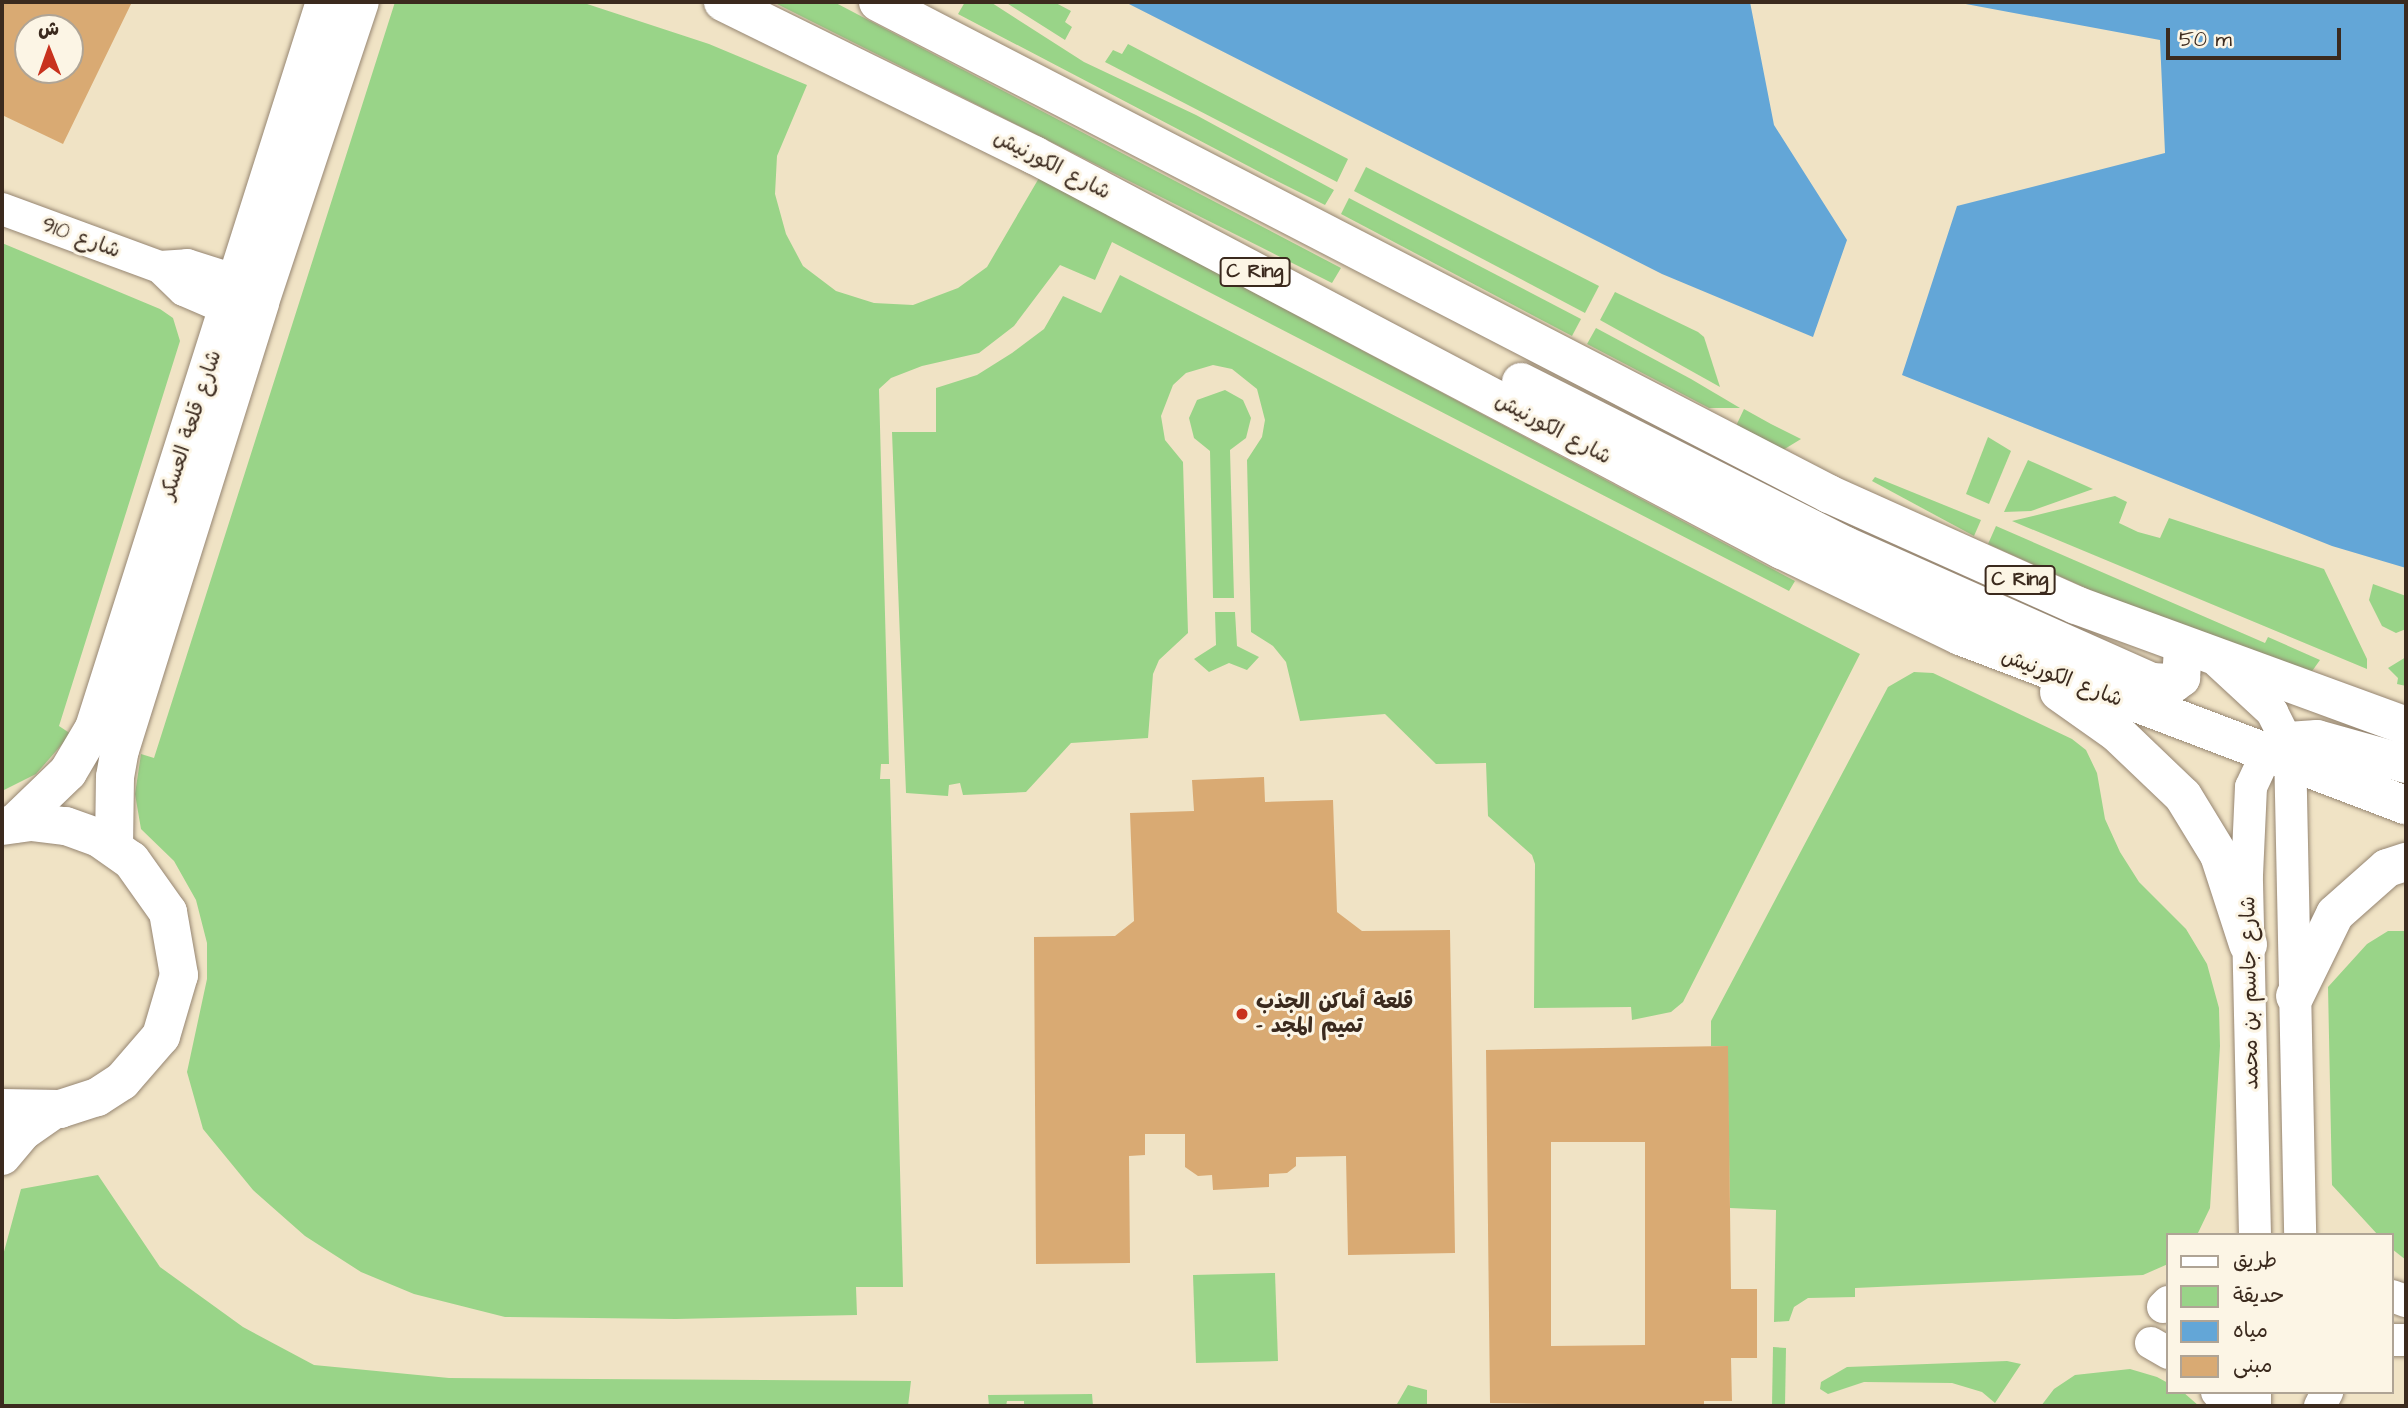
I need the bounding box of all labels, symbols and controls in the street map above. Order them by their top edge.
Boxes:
north arrow [14,14,84,84]
scale bar [2170,14,2345,58]
text: ش [38,16,59,43]
text: 50 m [2179,25,2232,54]
street label: شارع الكورنيش [989,125,1115,205]
street label: شارع 910 [38,212,124,264]
road number: C Ring [1218,256,1292,288]
street label: شارع قلعة العسكر [155,347,227,503]
street label: شارع الكورنيش [1491,388,1615,470]
road number: C Ring [1983,565,2057,596]
street label: شارع الكورنيش [1998,643,2126,713]
street label: شارع جاسم بن محمد [2236,896,2264,1090]
place label: قلعة أماكن الجذب - تميم المجد [1256,989,1413,1039]
marker: قلعة أماكن الجذب - تميم المجد [1234,1006,1250,1022]
legend [2166,1233,2394,1394]
text: طريق [2233,1246,2277,1275]
text: حديقة [2233,1281,2284,1310]
text: مياه [2233,1316,2268,1345]
text: مبنى [2233,1351,2272,1380]

